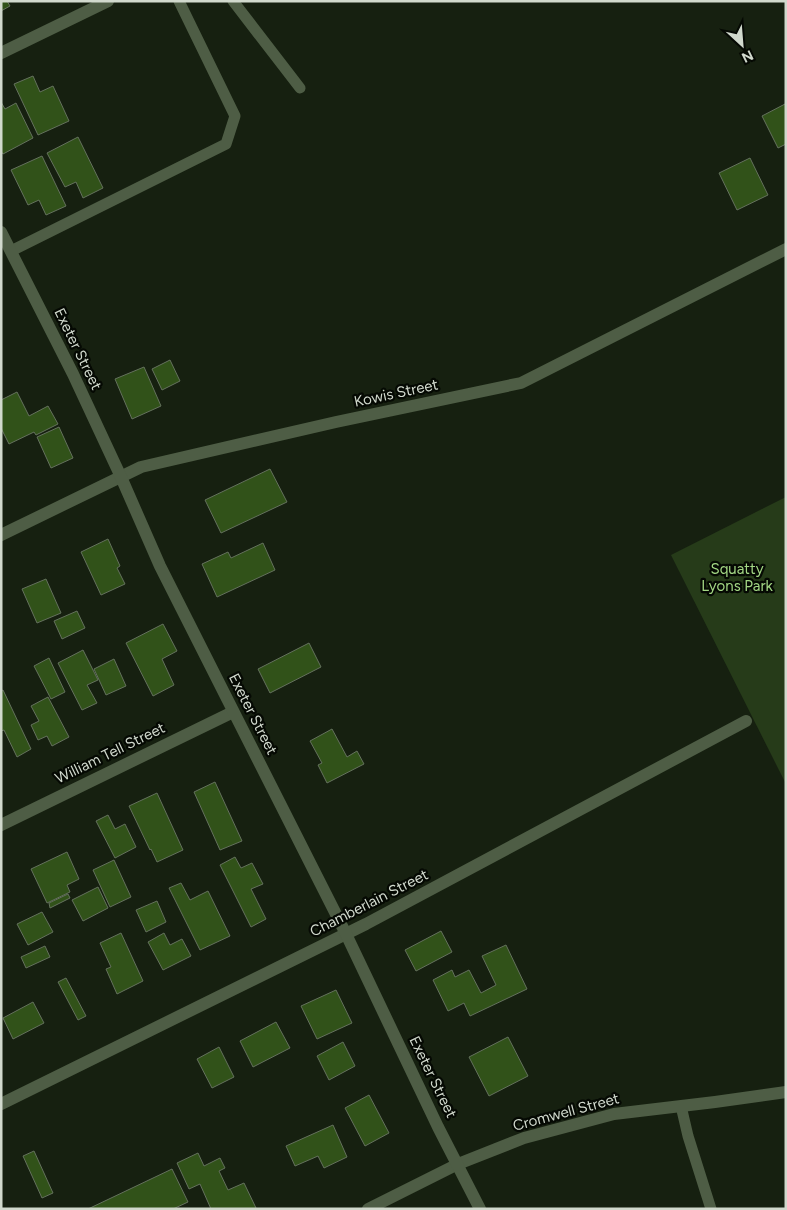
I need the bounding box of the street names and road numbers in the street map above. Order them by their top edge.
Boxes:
street label: Exeter Street [50,305,106,393]
street label: Kowis Street [352,375,440,411]
street label: Exeter Street [225,670,281,758]
street label: William Tell Street [52,718,168,787]
street label: Chamberlain Street [307,865,431,941]
street label: Exeter Street [405,1033,461,1121]
street label: Cromwell Street [511,1089,621,1135]

